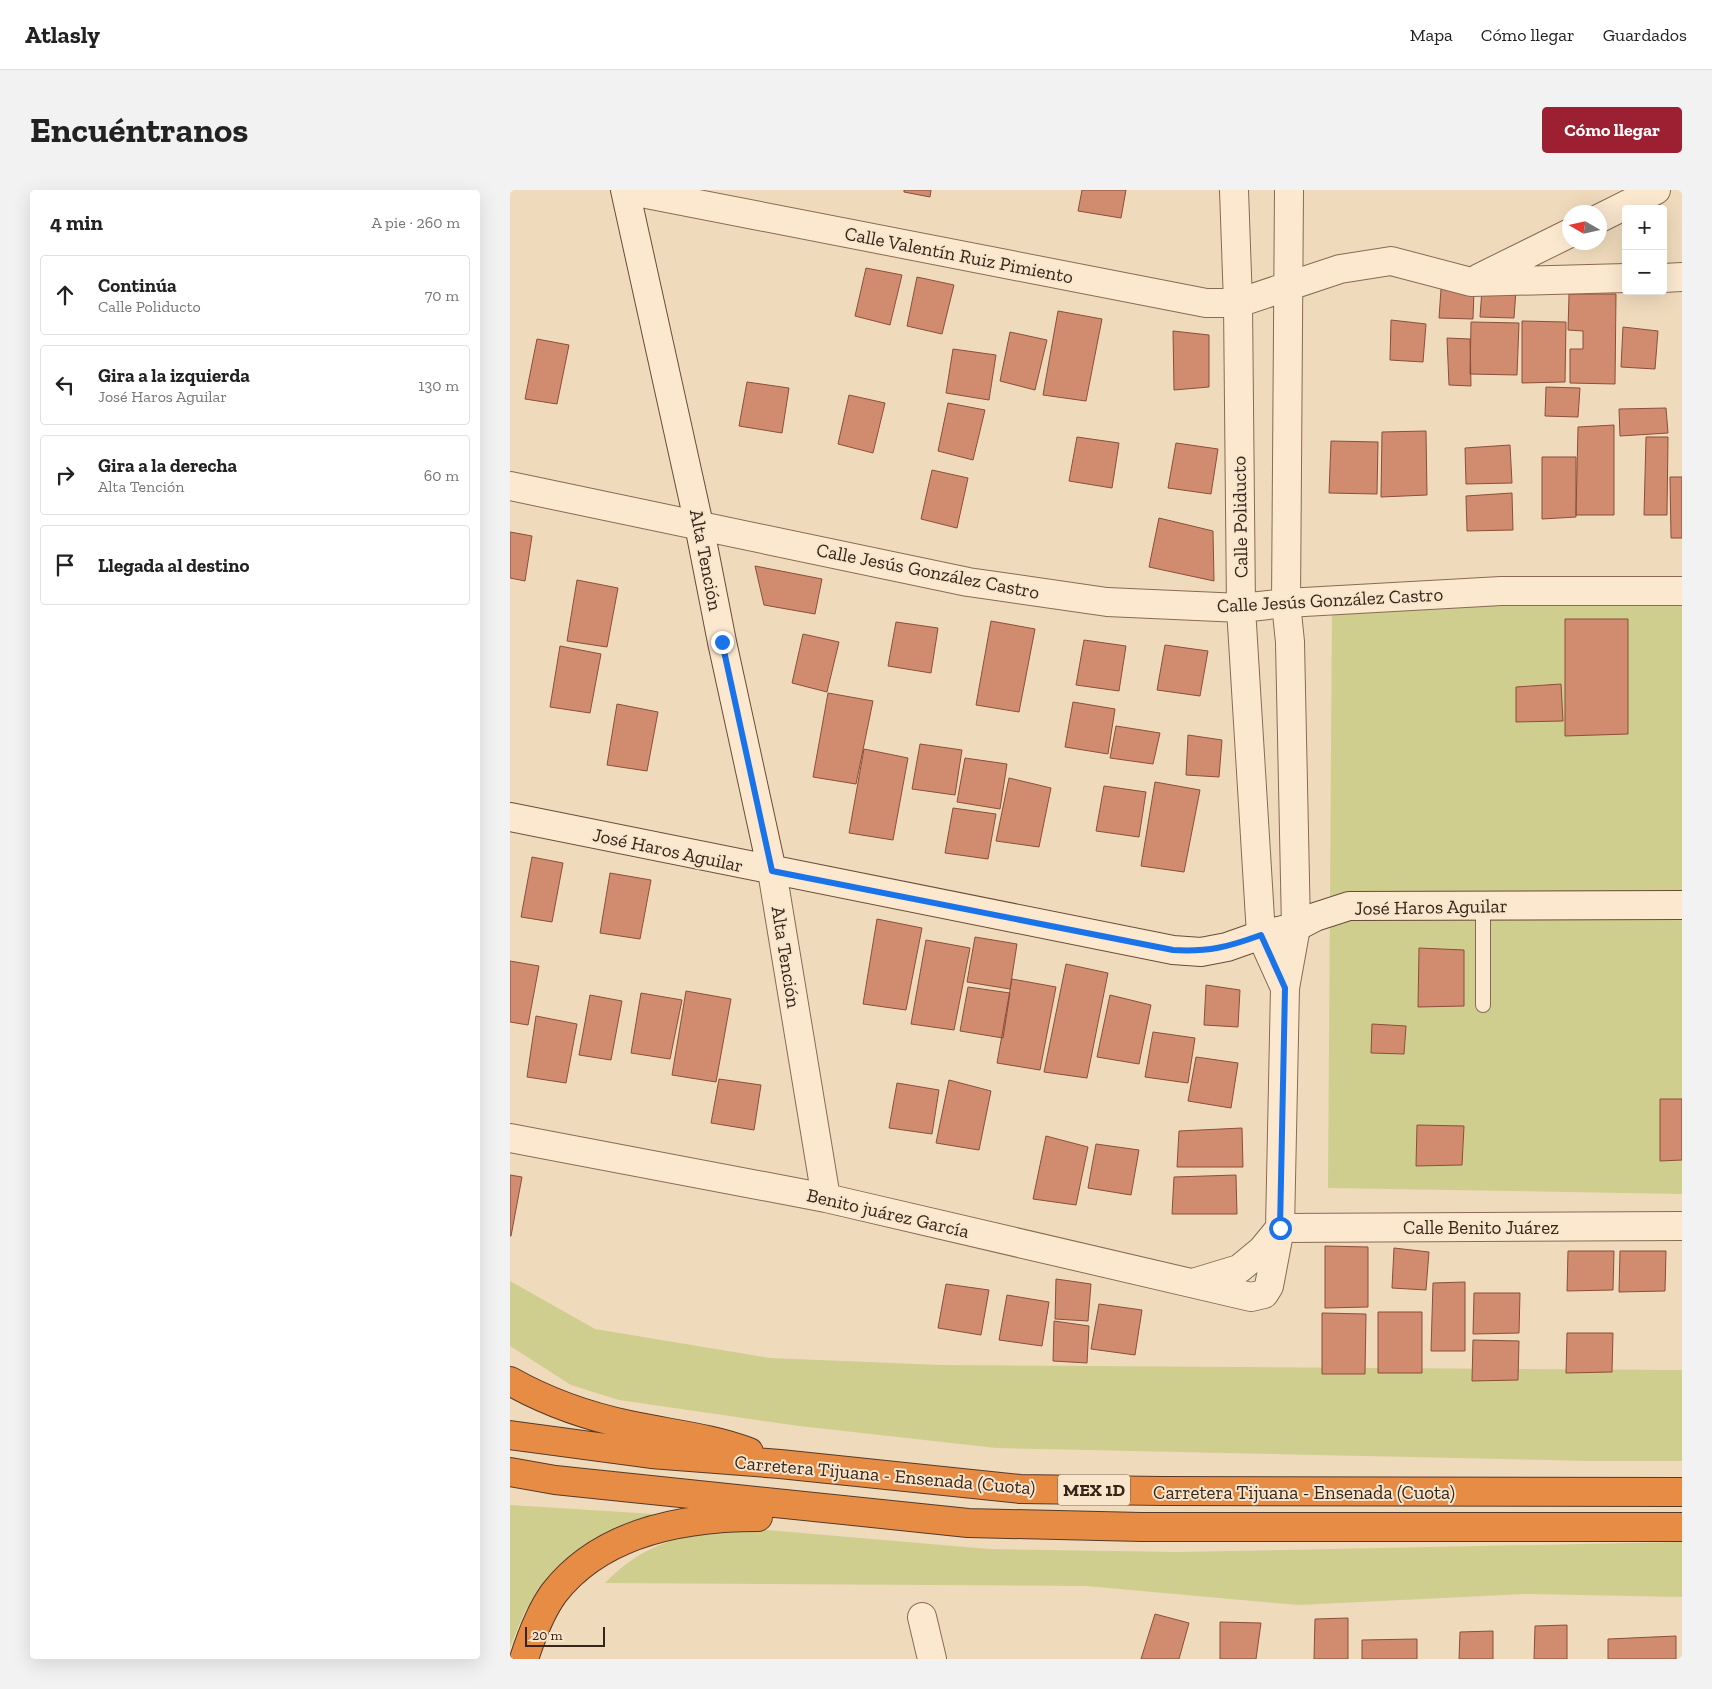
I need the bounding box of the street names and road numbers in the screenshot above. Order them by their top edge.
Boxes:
street label: Calle Valentín Ruiz Pimiento [843,222,1075,288]
street label: Calle Poliducto [1227,456,1253,578]
street label: Alta Tención [685,507,727,613]
street label: Calle Jesús González Castro [815,538,1042,604]
street label: Calle Jesús González Castro [1216,583,1444,617]
street label: José Haros Aguilar [591,823,745,877]
street label: José Haros Aguilar [1354,894,1508,920]
street label: Alta Tención [767,904,805,1010]
street label: Benito juárez García [805,1183,971,1243]
street label: Calle Benito Juárez [1403,1216,1559,1239]
street label: Carretera Tijuana - Ensenada (Cuota) [734,1450,1036,1500]
road number: MEX 1D [1058,1474,1130,1506]
street label: Carretera Tijuana - Ensenada (Cuota) [1153,1481,1455,1504]

